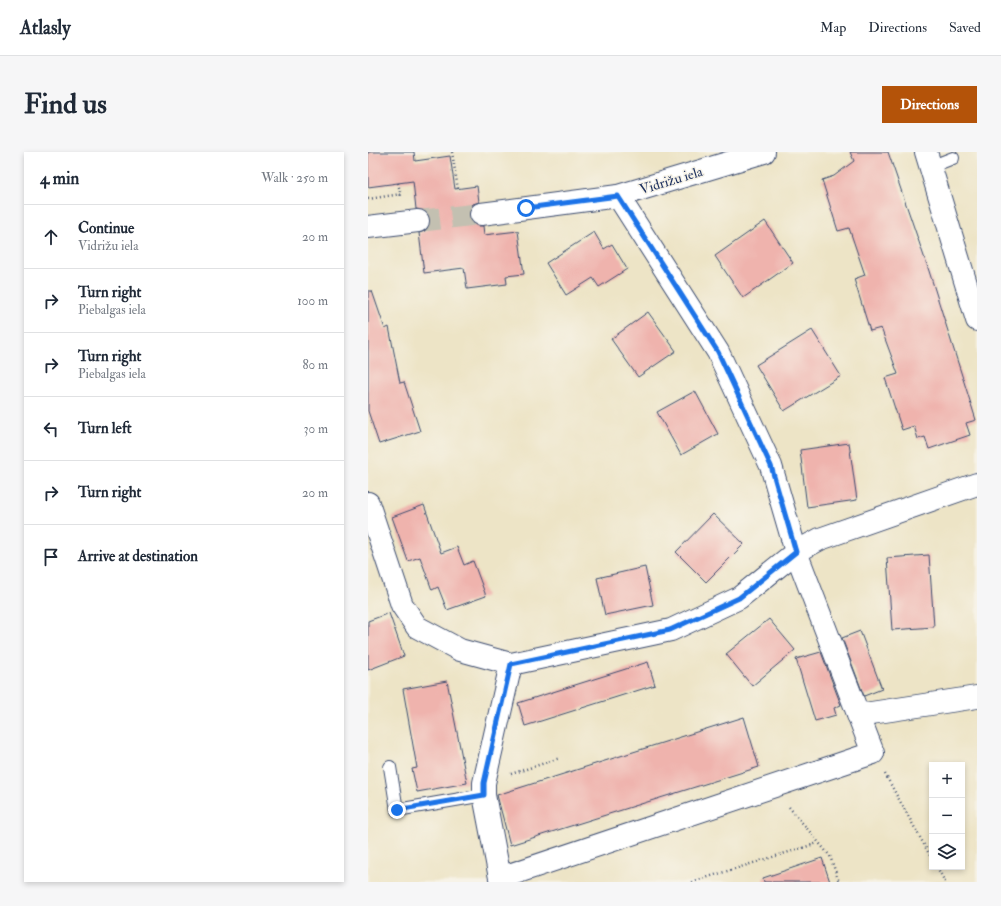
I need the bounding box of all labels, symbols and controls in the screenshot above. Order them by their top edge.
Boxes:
text: Atlasly [20,16,71,40]
text: Map [820,19,846,36]
text: Directions [868,19,927,36]
text: Saved [949,19,981,36]
button: Directions [882,86,977,123]
text: Find us [24,87,107,122]
street label: Vidrižu iela [637,163,705,198]
text: 4 min [40,168,79,189]
text: Walk · 250 m [261,170,328,186]
route start [517,199,535,217]
text: Continue [78,219,134,238]
icon: ahead [40,226,62,248]
text: 20 m [302,229,328,245]
text: Vidrižu iela [78,238,139,254]
text: Turn right [78,283,141,302]
icon: right [40,290,62,312]
text: 100 m [297,293,328,309]
text: Piebalgas iela [78,302,146,318]
text: Turn right [78,347,141,366]
icon: right [40,354,62,376]
text: 80 m [302,357,328,373]
text: Piebalgas iela [78,366,146,382]
icon: left [40,418,62,440]
text: Turn left [78,419,132,438]
text: 30 m [304,421,328,437]
icon: right [40,482,62,504]
text: Turn right [78,483,141,502]
text: 20 m [302,485,328,501]
icon: arrive [40,546,62,568]
text: Arrive at destination [78,547,198,566]
map controls [929,762,965,870]
button: + [929,762,965,798]
button: − [929,798,965,834]
route end [388,801,406,819]
button: layers [929,834,965,870]

